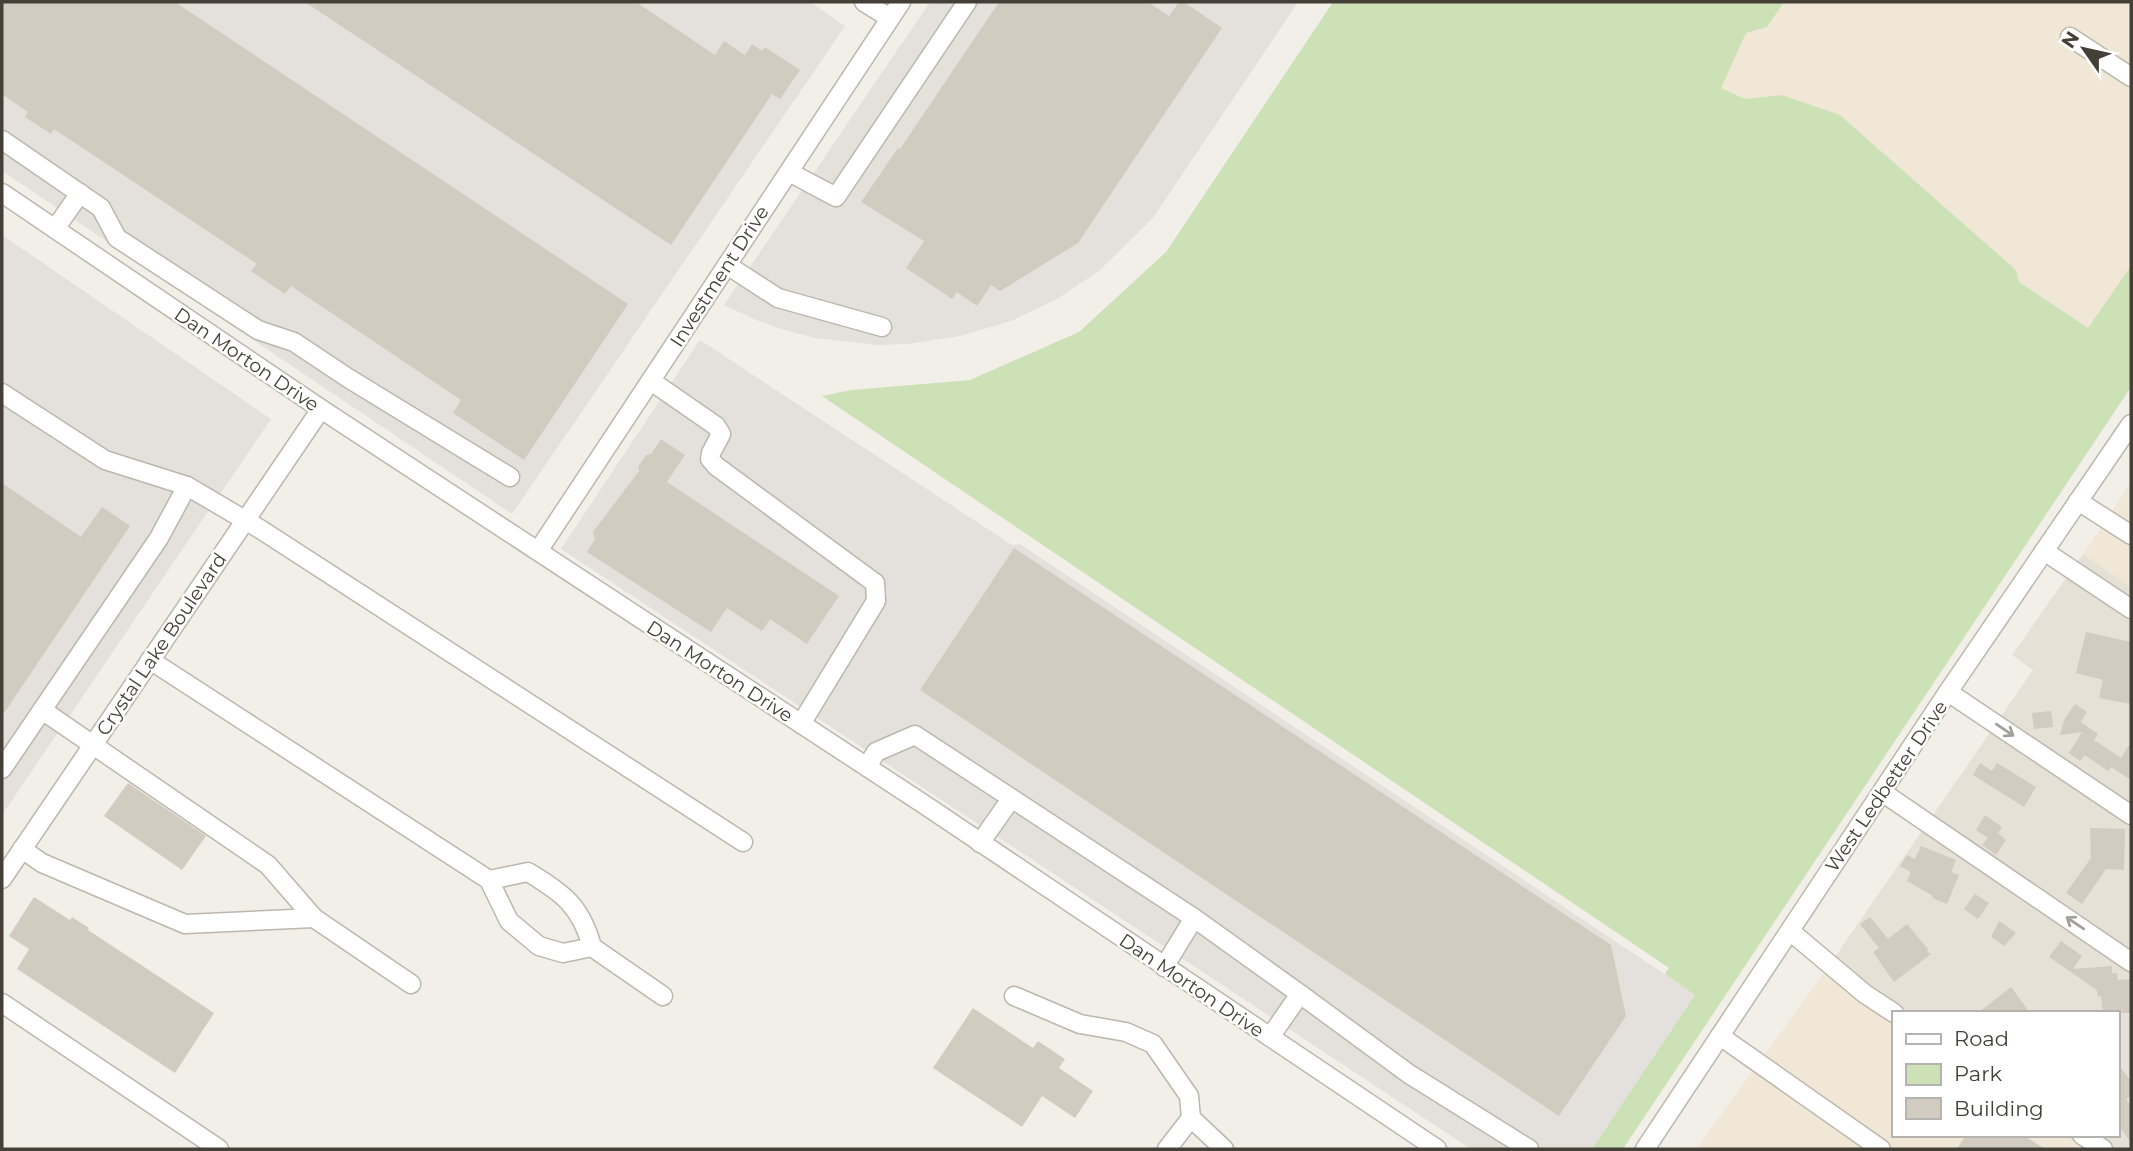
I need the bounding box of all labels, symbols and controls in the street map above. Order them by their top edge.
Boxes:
north arrow [2049,14,2119,84]
text: N [2056,27,2084,53]
street label: Investment Drive [665,201,774,351]
street label: Dan Morton Drive [170,302,323,416]
street label: Crystal Lake Boulevard [92,548,231,740]
street label: Dan Morton Drive [642,616,797,727]
street label: West Ledbetter Drive [1820,696,1952,876]
one-way arrow [1995,723,2014,737]
one-way arrow [2066,916,2085,930]
street label: Dan Morton Drive [1115,928,1268,1042]
legend [1892,1011,2119,1137]
text: Road [1954,1026,2009,1051]
text: Park [1954,1061,2002,1086]
text: Building [1954,1096,2044,1121]

